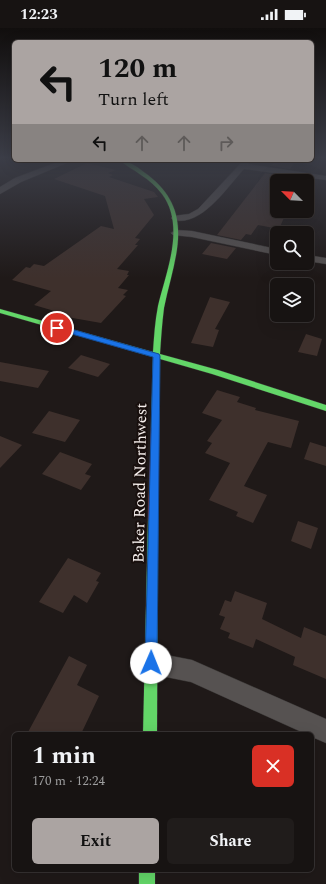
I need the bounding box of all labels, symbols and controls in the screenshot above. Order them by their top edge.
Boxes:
text: 12:23 [20,3,58,26]
text: 120 m [98,47,177,90]
icon: left [32,56,84,108]
text: Turn left [98,86,169,113]
icon: left [89,132,111,154]
icon: ahead [131,132,153,154]
icon: ahead [173,132,195,154]
icon: right [215,132,237,154]
north arrow [270,174,314,218]
map controls [270,174,314,322]
button: search [270,226,314,270]
button: layers [270,278,314,322]
pin [40,311,74,345]
icon: arrive [46,317,68,339]
street label: Baker Road Northwest [127,403,153,563]
position arrow [130,642,172,684]
text: 1 min [32,738,96,774]
button: close [252,745,294,787]
text: 170 m · 12:24 [32,771,105,791]
button: Exit [32,818,159,864]
button: Share [167,818,294,864]

